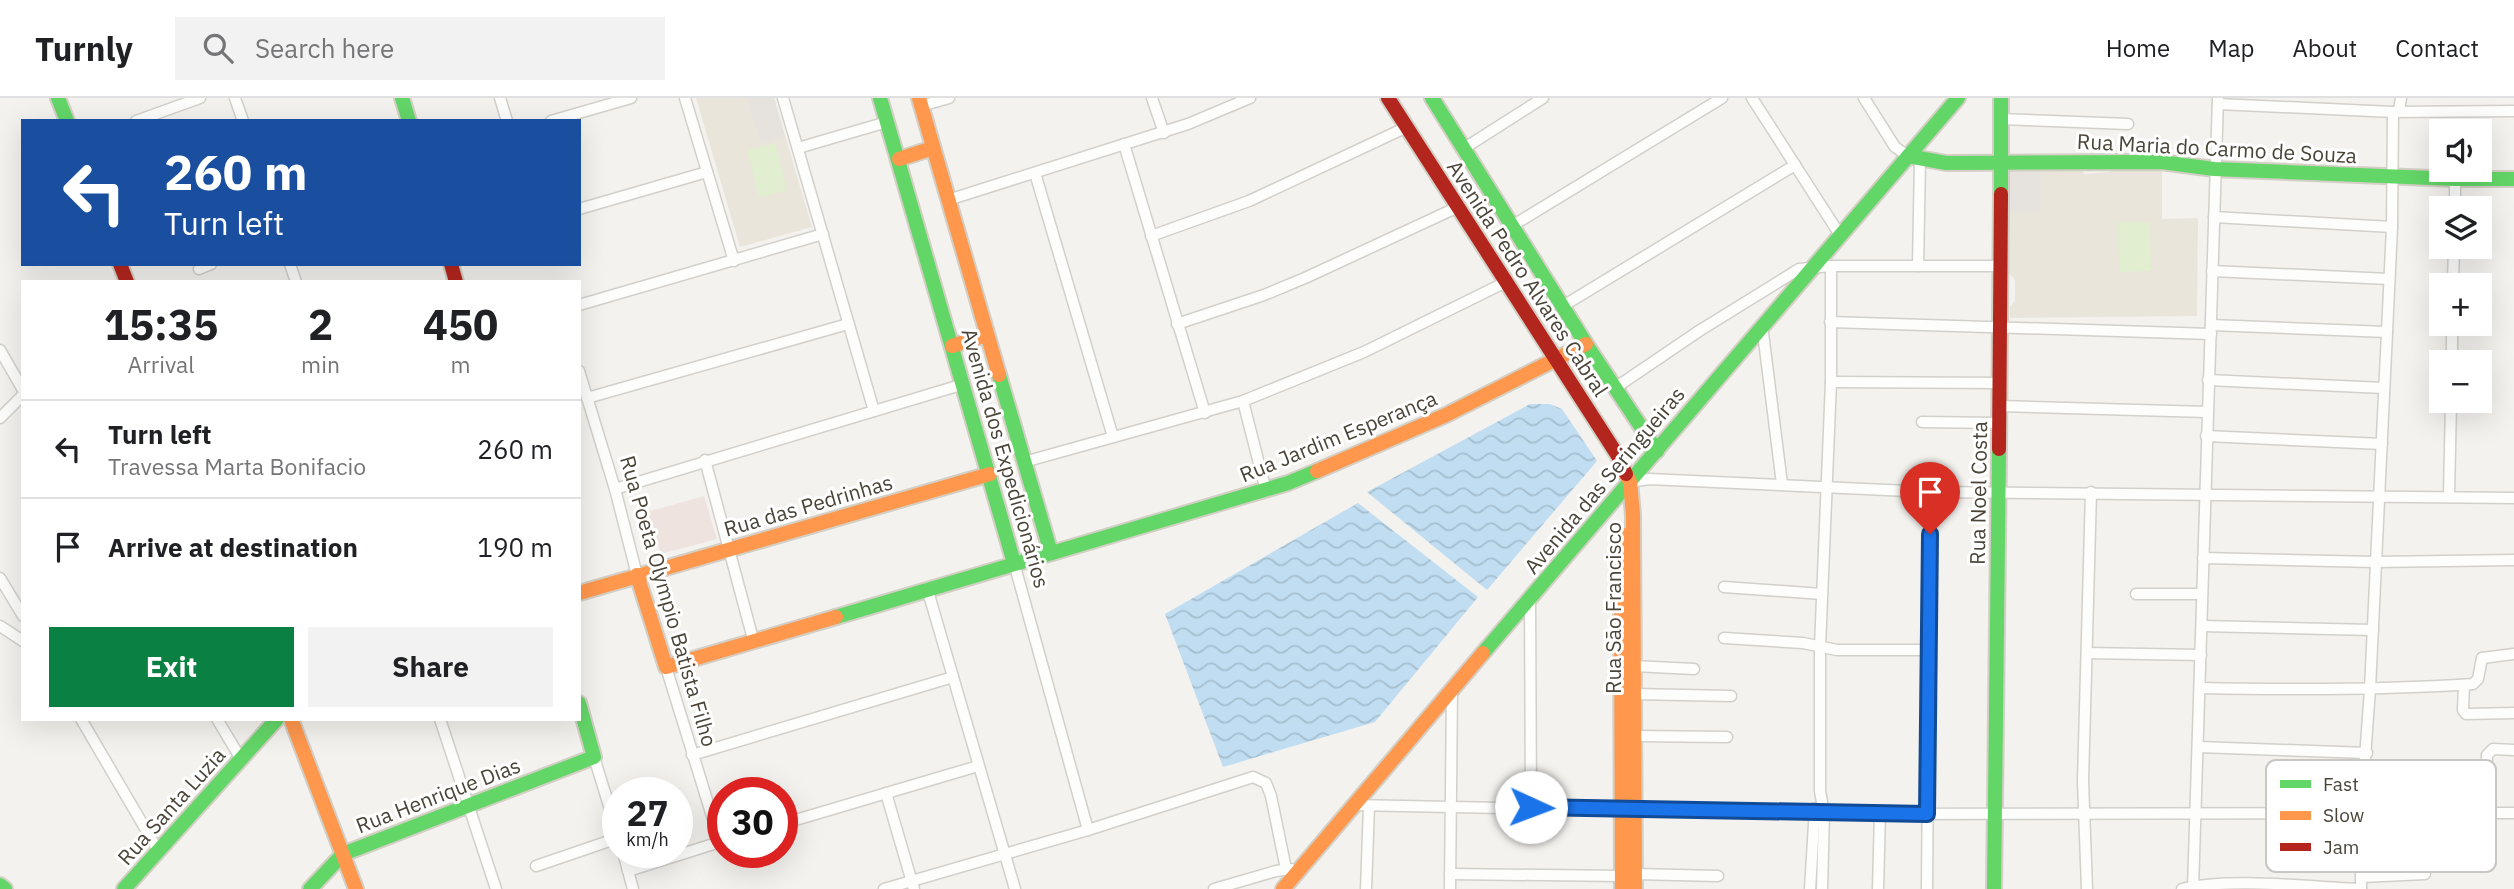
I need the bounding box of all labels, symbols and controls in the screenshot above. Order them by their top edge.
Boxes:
search box [175,17,665,80]
text: Turnly [35,27,133,70]
icon: search [199,29,237,67]
text: Search here [255,31,394,65]
text: Home [2106,32,2170,64]
text: Map [2208,32,2254,64]
text: About [2292,32,2357,64]
text: Contact [2395,32,2479,64]
map controls [2429,119,2492,413]
button: sound [2429,119,2492,182]
street label: Rua Maria do Carmo de Souza [2076,127,2358,169]
text: 260 m [164,140,308,203]
icon: left [49,147,140,238]
street label: Avenida Pedro Alvares Cabral [1441,155,1615,402]
button: layers [2429,196,2492,259]
text: Turn left [164,202,284,244]
button: + [2429,273,2492,336]
text: 15:35 [104,297,218,352]
text: 2 [308,297,333,352]
text: 450 [423,297,498,352]
street label: Avenida dos Expedicionários [955,325,1057,591]
text: Arrival [128,349,195,379]
text: min [301,349,340,379]
text: m [450,349,471,379]
button: − [2429,350,2492,413]
street label: Avenida das Seringueiras [1517,381,1691,579]
street label: Rua Jardim Esperança [1235,384,1441,488]
text: Turn left [108,417,211,451]
street label: Rua Noel Costa [1963,421,1993,565]
icon: left [49,430,87,468]
text: 260 m [477,432,553,466]
text: Travessa Marta Bonifacio [108,451,366,481]
street label: Rua Poeta Olympio Batista Filho [614,452,724,750]
pin [1900,462,1960,534]
street label: Rua das Pedrinhas [720,468,896,542]
icon: arrive [1911,473,1949,511]
street label: Rua São Francisco [1599,522,1627,694]
icon: arrive [49,528,87,566]
text: Arrive at destination [108,530,358,564]
text: 190 m [477,530,553,564]
button: Exit [49,627,294,707]
button: Share [308,627,553,707]
street label: Rua Santa Luzia [111,741,231,871]
street label: Rua Henrique Dias [352,751,524,839]
legend [2266,760,2496,872]
position arrow [1494,770,1568,844]
text: Fast [2323,772,2359,796]
speed limit sign: 30 [707,777,798,868]
text: 27 [626,790,669,836]
text: Slow [2323,803,2364,827]
text: km/h [626,828,669,851]
text: Jam [2323,835,2359,859]

